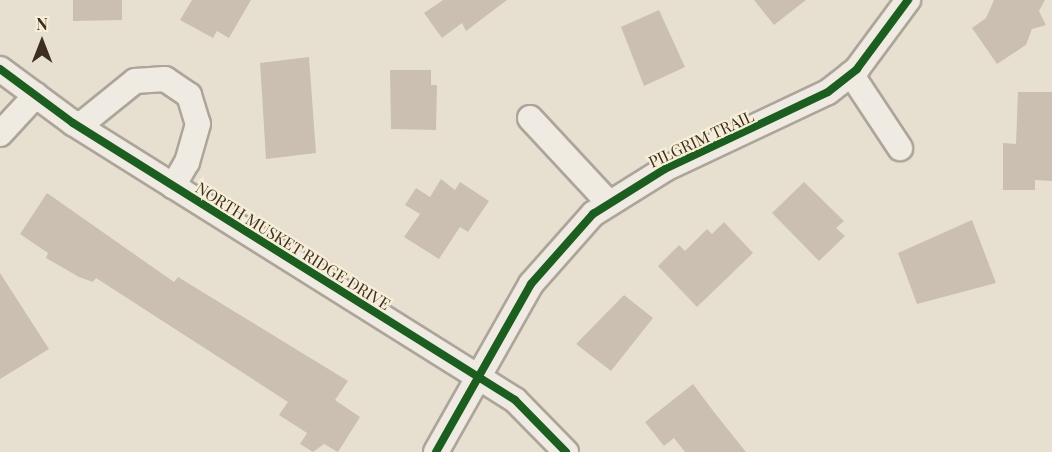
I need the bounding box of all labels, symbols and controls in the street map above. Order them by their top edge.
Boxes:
north arrow [12,12,72,72]
text: N [36,13,48,34]
street label: PILGRIM TRAIL [645,106,757,172]
street label: NORTH MUSKET RIDGE DRIVE [192,178,394,314]

